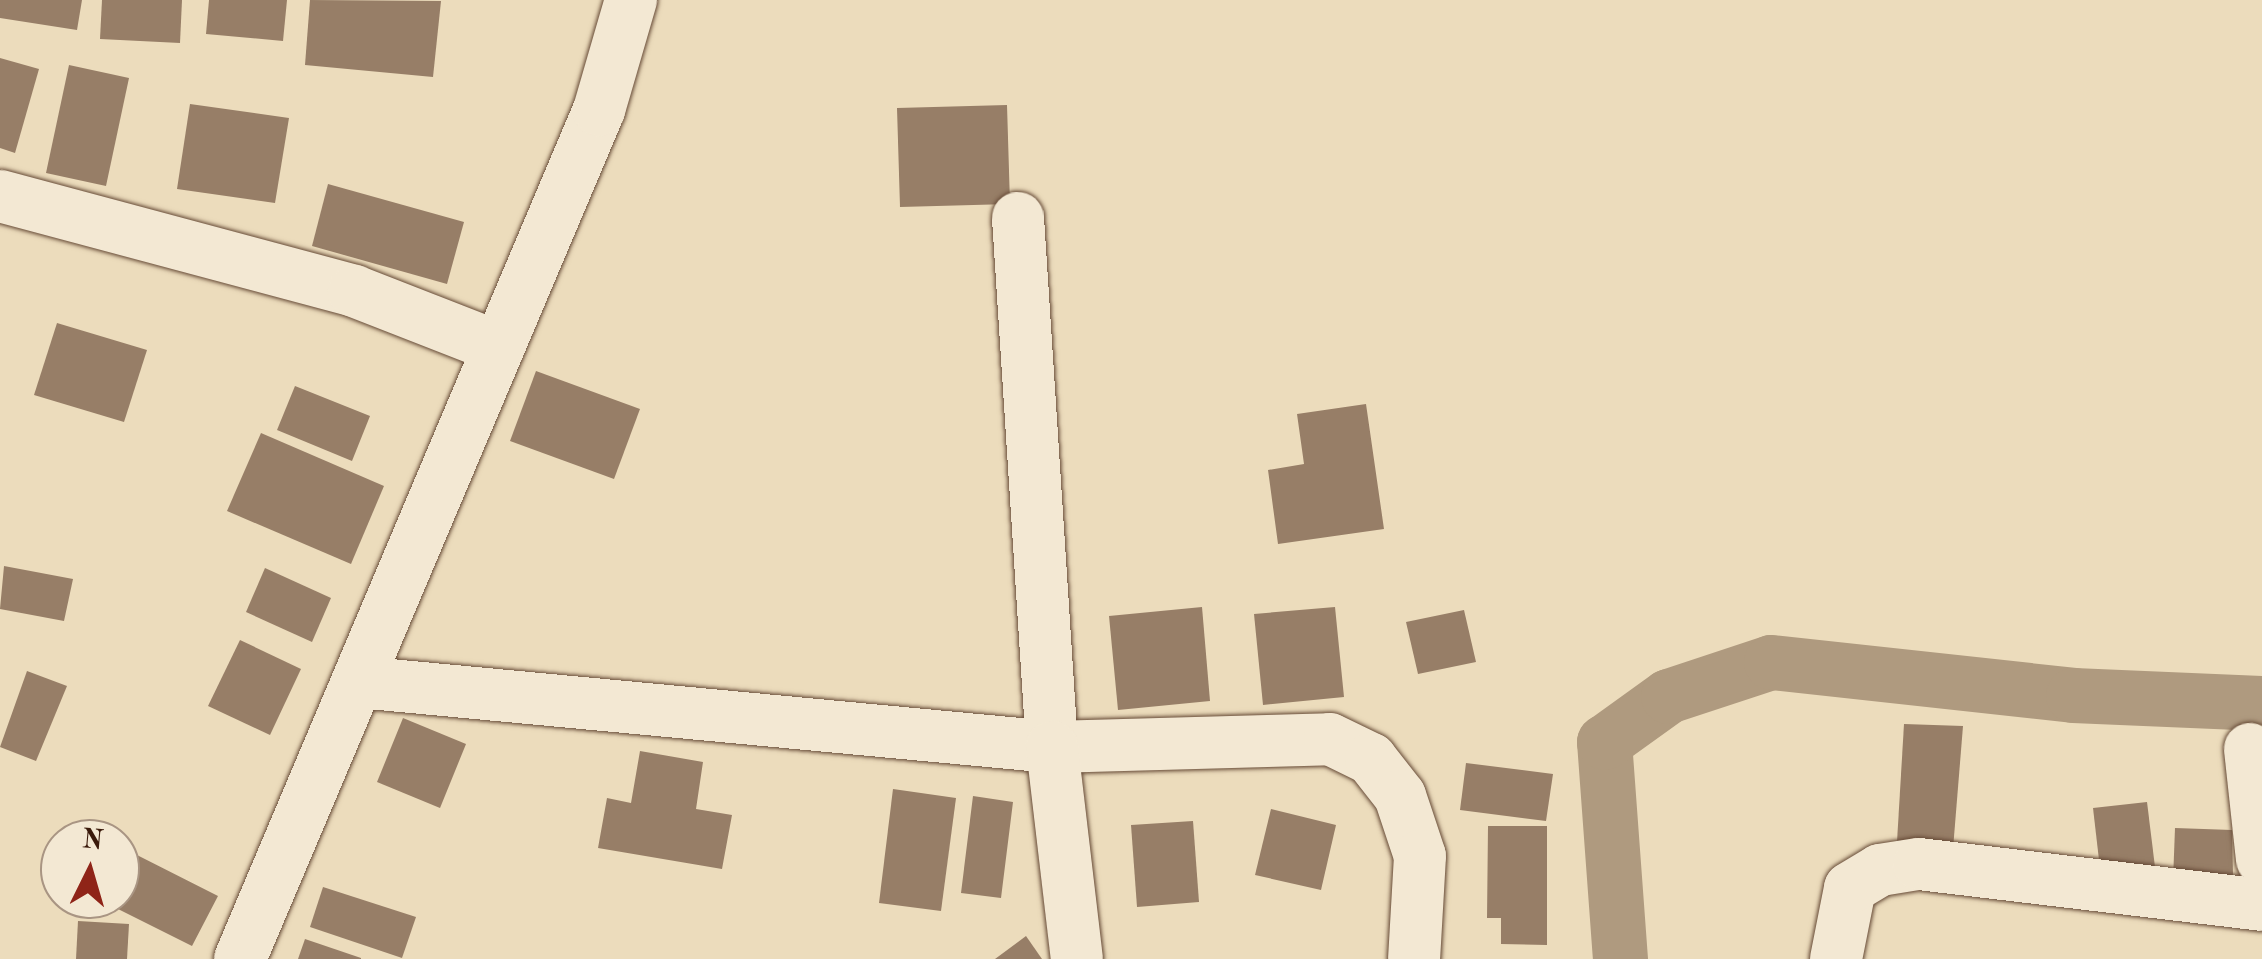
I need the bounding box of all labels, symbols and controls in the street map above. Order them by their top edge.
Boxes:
north arrow [40,819,140,919]
text: N [81,826,104,856]

